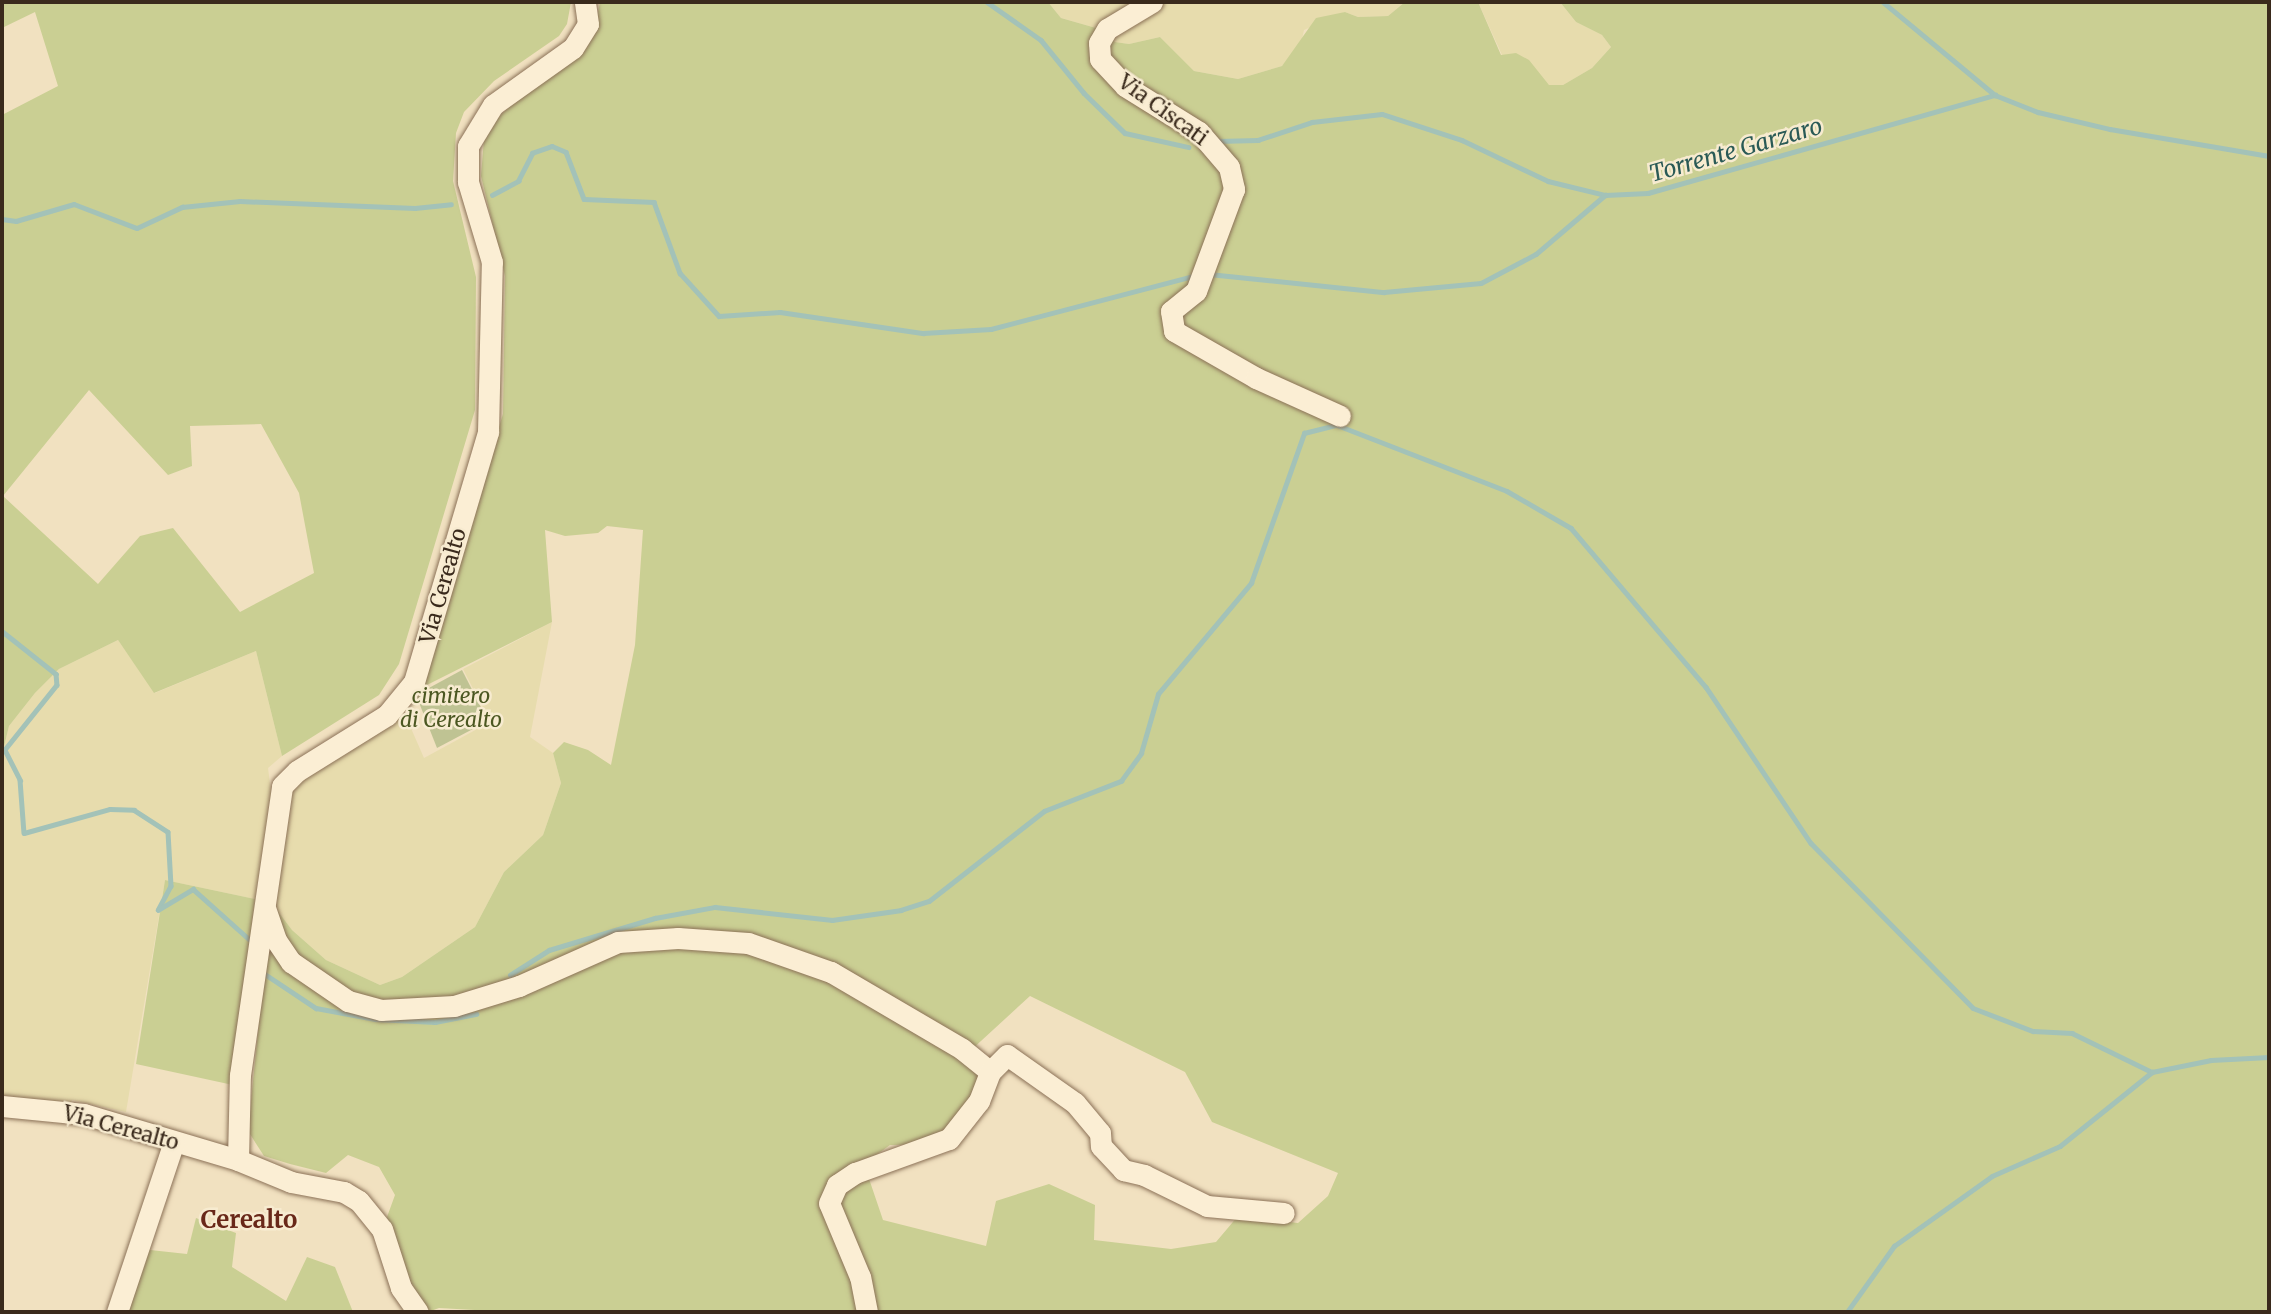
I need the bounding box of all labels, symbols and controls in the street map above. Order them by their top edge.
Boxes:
street label: Via Ciscati [1113,69,1213,151]
water label: Torrente Garzaro [1646,112,1826,188]
street label: Via Cerealto [415,525,471,647]
park label: cimitero di Cerealto [400,683,502,733]
street label: Via Cerealto [60,1100,182,1156]
district label: Cerealto [201,1206,297,1234]

